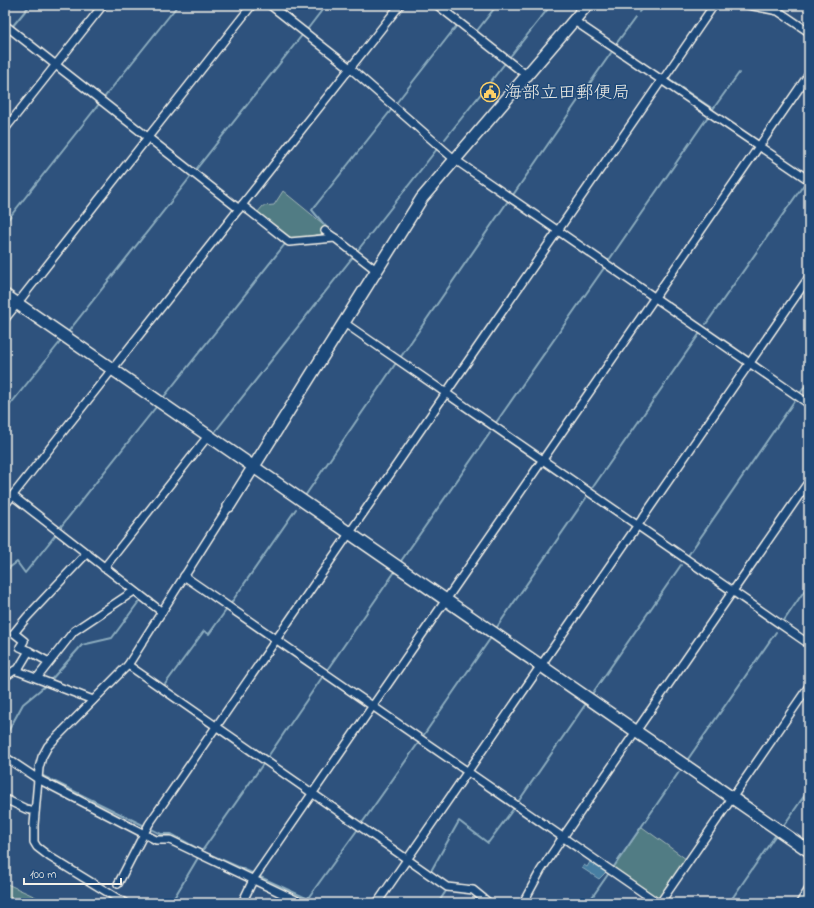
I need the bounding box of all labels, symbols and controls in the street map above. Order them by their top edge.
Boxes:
public building icon: 海部立田郵便局 [479,81,501,103]
place label: 海部立田郵便局 [504,81,630,107]
scale bar [24,860,121,886]
text: 100 m [30,866,57,884]

